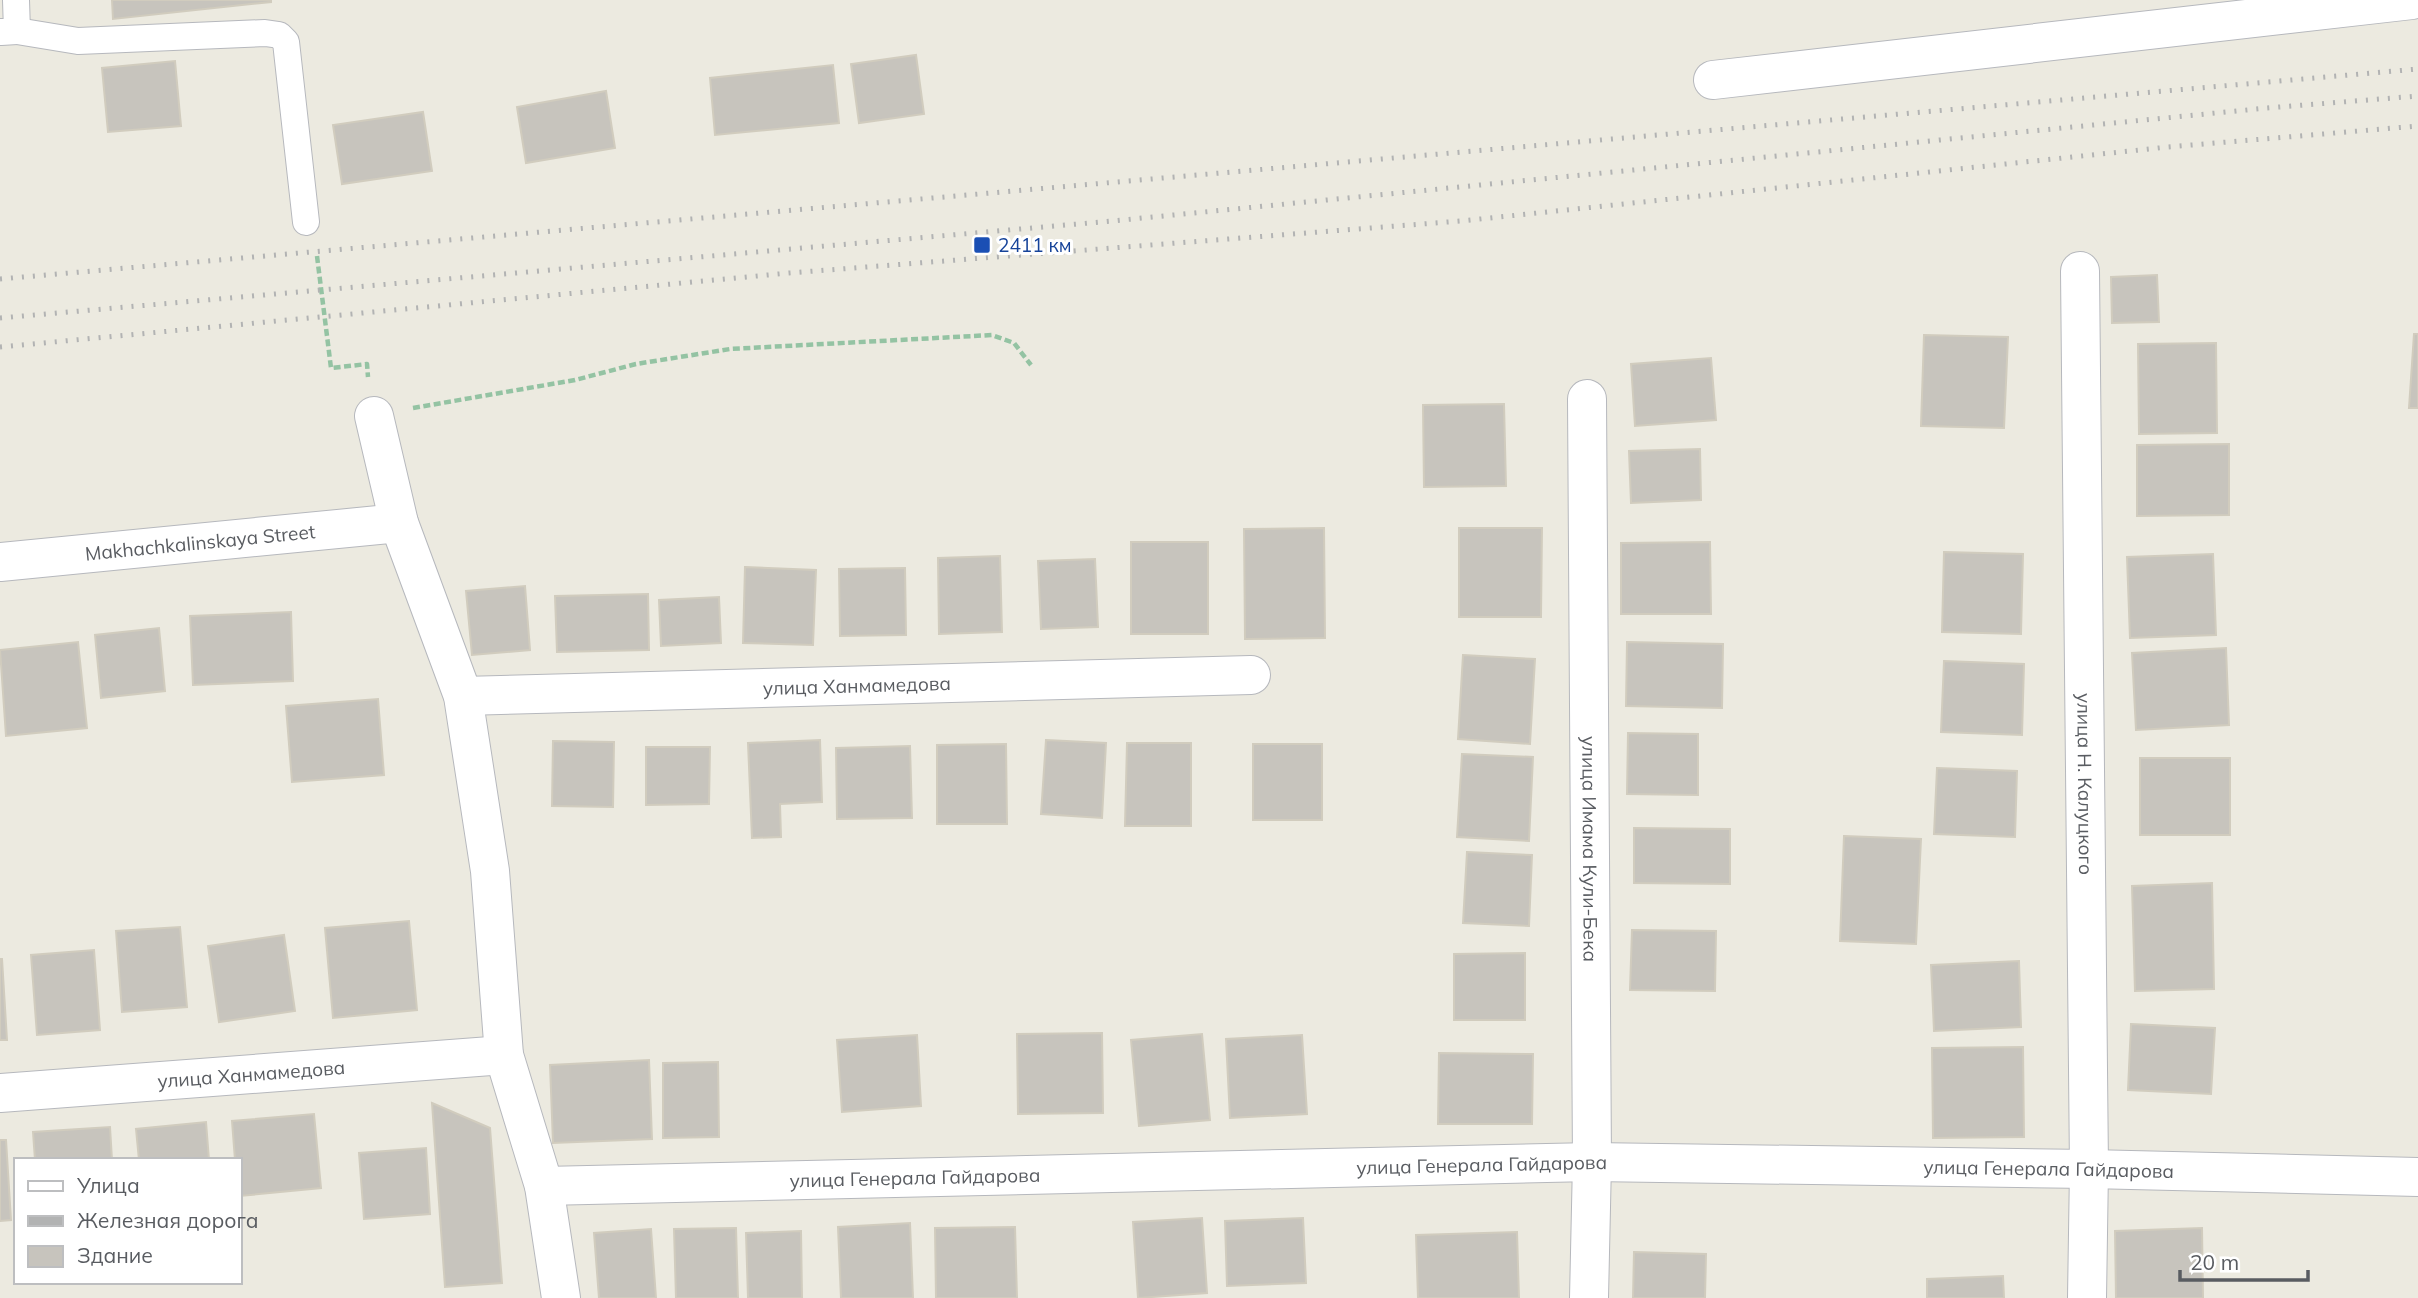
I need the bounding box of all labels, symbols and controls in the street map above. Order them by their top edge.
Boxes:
place label: 2411 км [998,233,1072,257]
marker: 2411 км [972,235,992,255]
street label: Makhachkalinskaya Street [84,519,317,566]
street label: улица Ханмамедова [762,671,951,700]
street label: улица Н. Калуцкого [2072,693,2098,875]
street label: улица Имама Кули-Бека [1577,736,1603,962]
street label: улица Ханмамедова [157,1055,346,1093]
street label: улица Генерала Гайдарова [1356,1150,1607,1179]
street label: улица Генерала Гайдарова [1923,1155,2174,1183]
legend [14,1158,242,1284]
street label: улица Генерала Гайдарова [789,1163,1041,1192]
text: Улица [76,1172,140,1198]
text: Железная дорога [77,1207,259,1233]
scale bar [2180,1238,2308,1282]
text: Здание [77,1242,153,1268]
text: 20 m [2190,1249,2239,1275]

